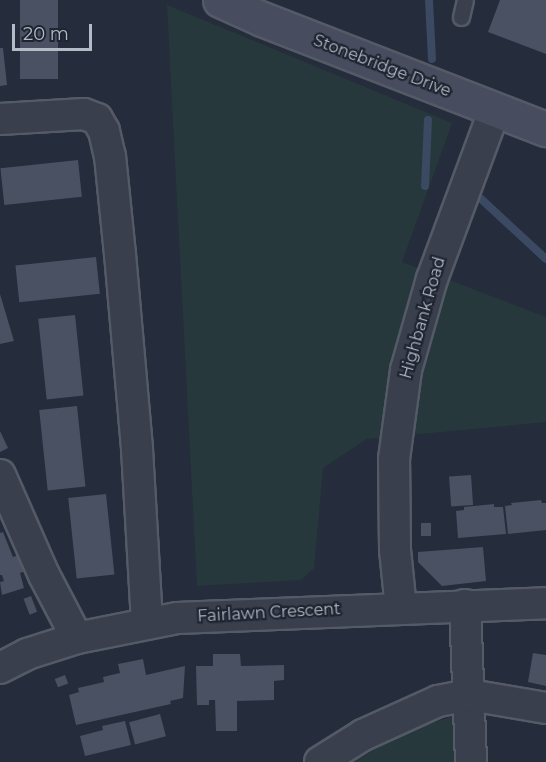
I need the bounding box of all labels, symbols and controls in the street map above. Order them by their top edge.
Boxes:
scale bar [15,12,94,50]
text: 20 m [23,23,69,45]
street label: Stonebridge Drive [311,31,453,101]
street label: Highbank Road [396,255,450,381]
street label: Fairlawn Crescent [197,600,341,626]

